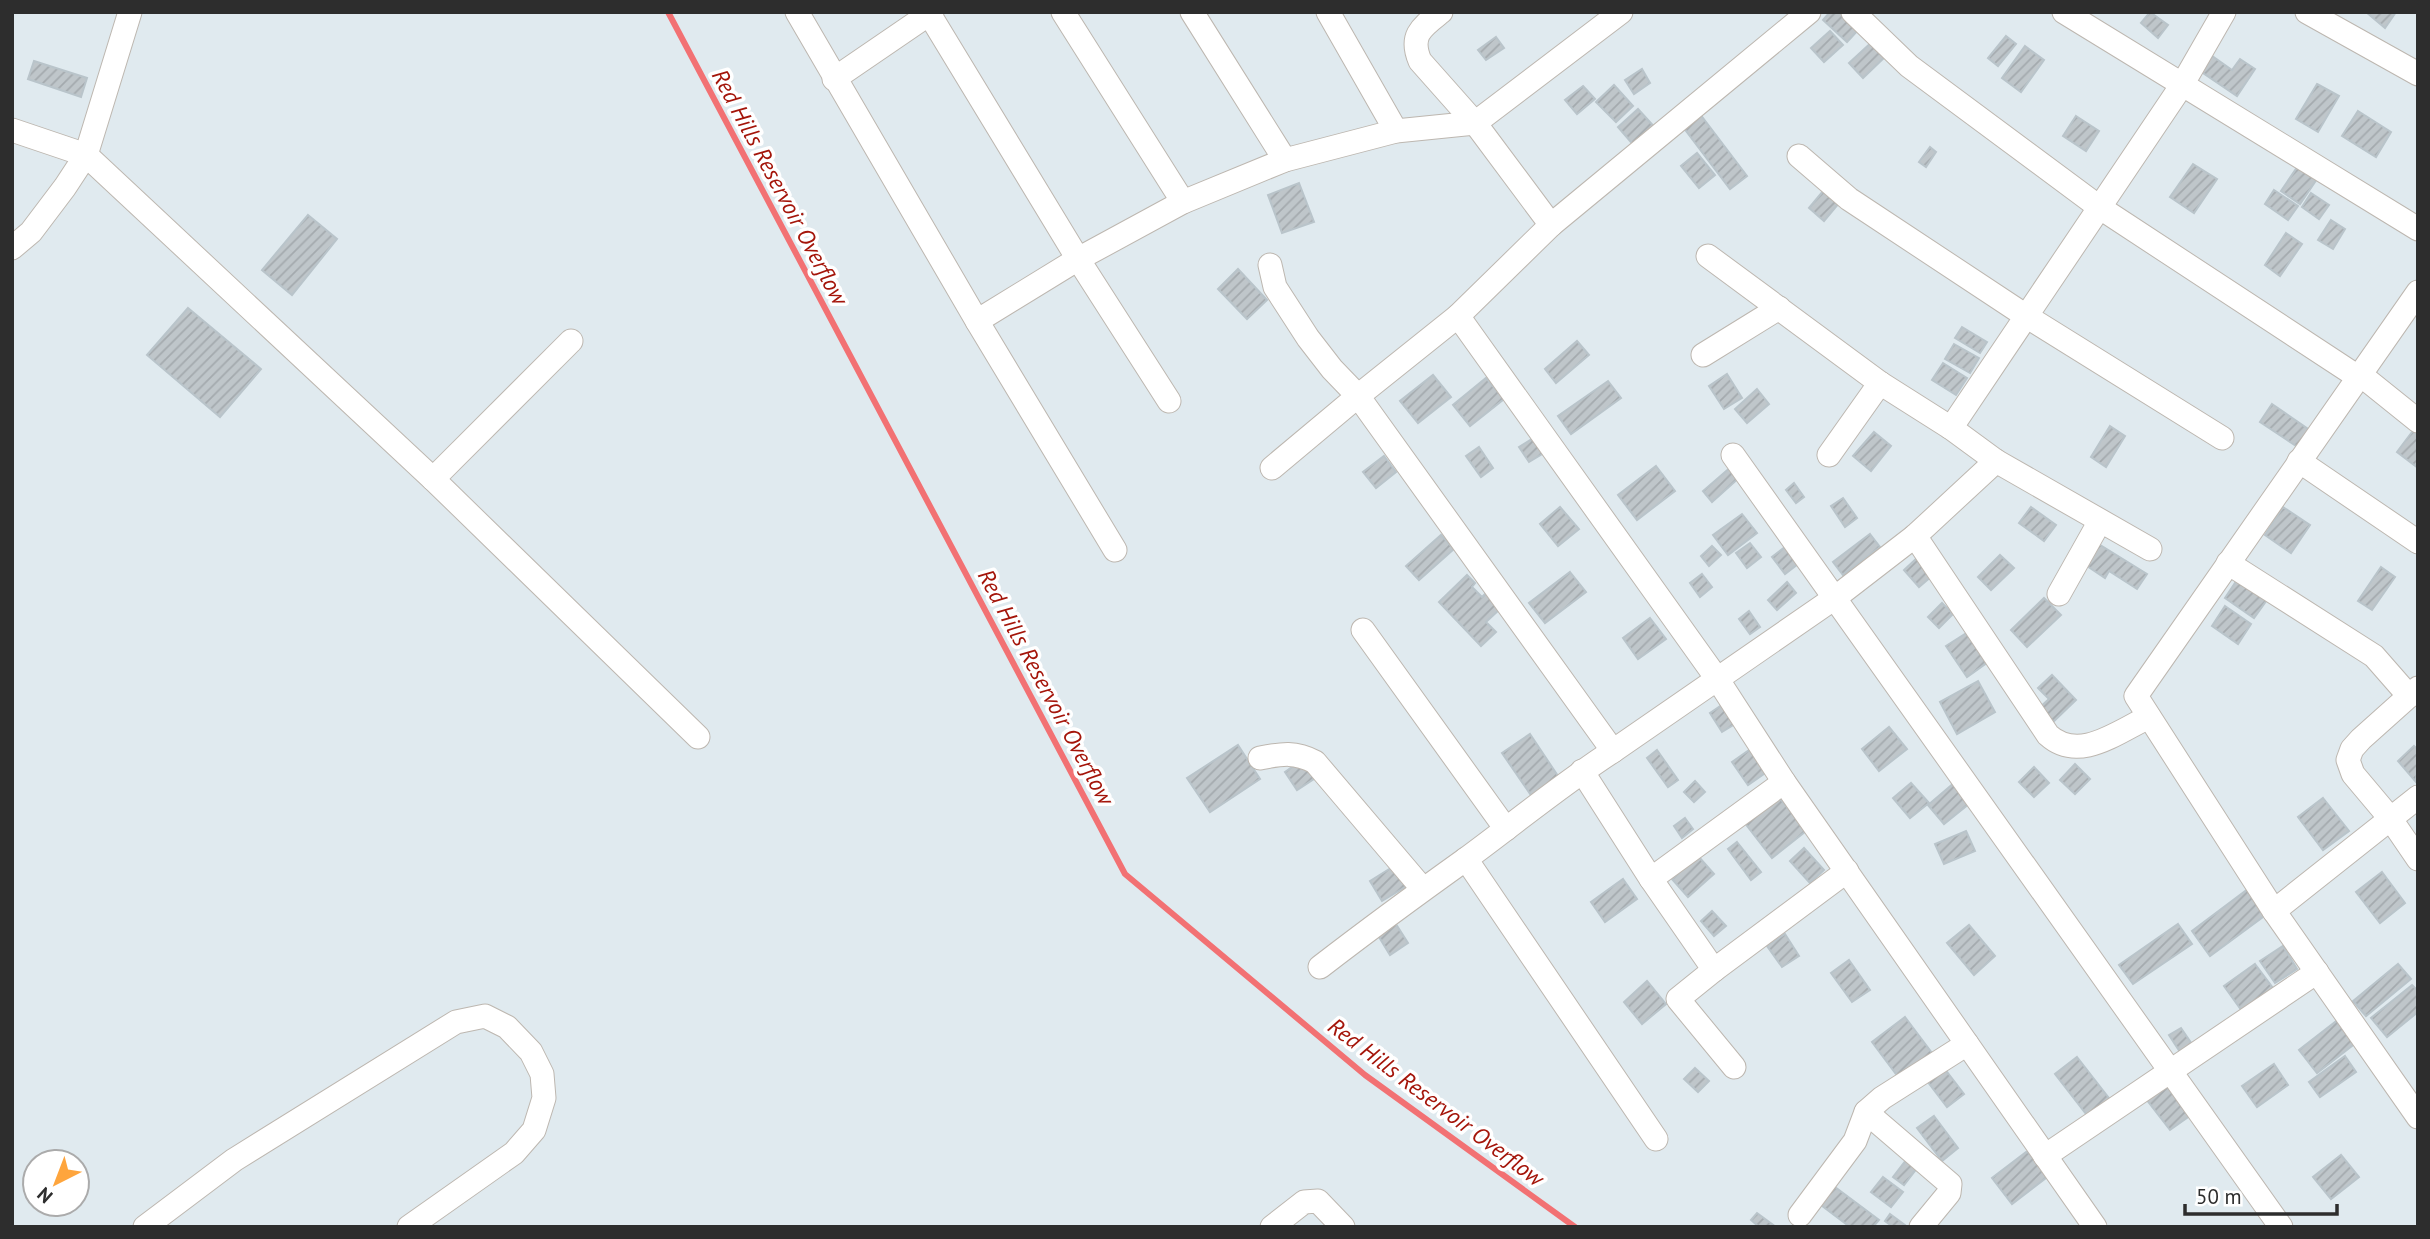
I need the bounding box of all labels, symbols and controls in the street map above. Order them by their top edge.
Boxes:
water label: Red Hills Reservoir Overflow [706,64,856,311]
water label: Red Hills Reservoir Overflow [972,564,1122,811]
water label: Red Hills Reservoir Overflow [1323,1011,1552,1194]
north arrow [21,1148,91,1218]
scale bar [2185,1172,2337,1216]
text: N [32,1183,57,1209]
text: 50 m [2196,1183,2242,1210]

